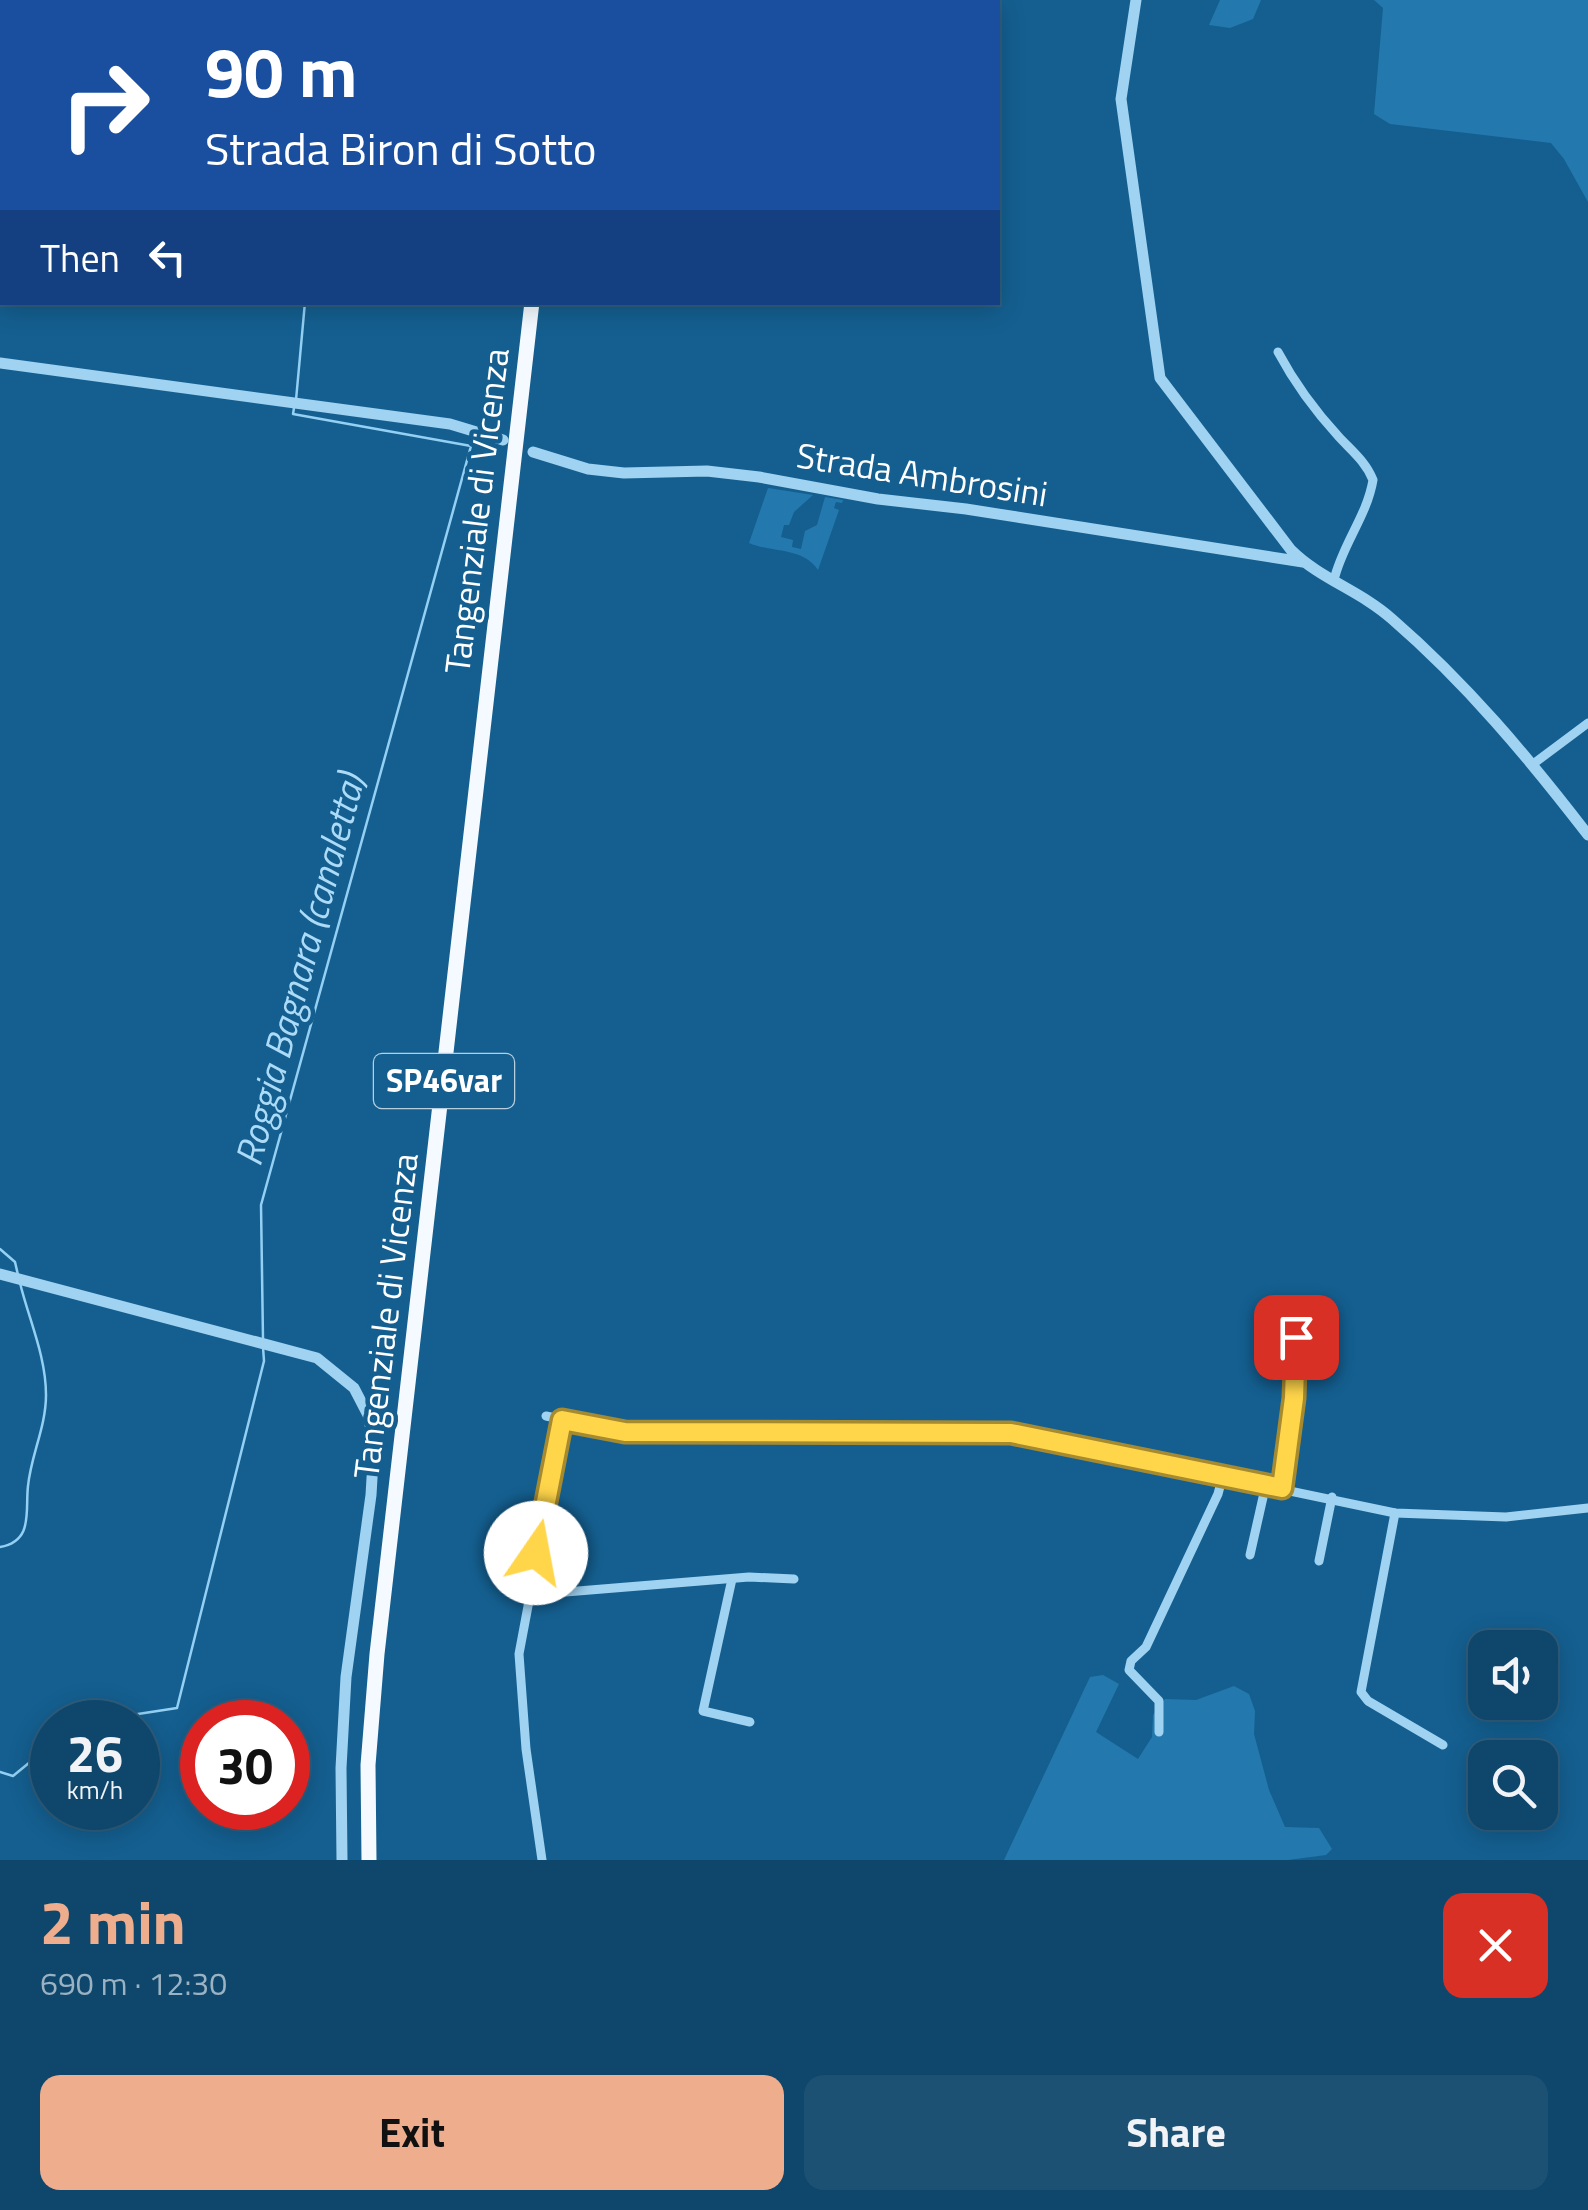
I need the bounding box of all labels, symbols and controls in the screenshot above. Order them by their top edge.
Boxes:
text: 90 m [205,18,358,124]
icon: right [40,40,170,170]
text: Strada Biron di Sotto [205,114,597,182]
text: Then [40,229,120,287]
icon: left [140,230,195,285]
street label: Tangenziale di Vicenza [429,345,523,677]
street label: Strada Ambrosini [793,428,1052,521]
water label: Roggia Bagnara (canaletta) [219,764,380,1172]
road number: SP46var [374,1054,514,1108]
street label: Tangenziale di Vicenza [338,1150,432,1482]
pin [1254,1295,1339,1380]
icon: arrive [1269,1310,1324,1365]
position arrow [484,1501,588,1605]
map controls [1468,1630,1558,1830]
button: sound [1468,1630,1558,1720]
speed limit sign: 30 [180,1700,310,1830]
text: 26 [67,1715,123,1791]
button: search [1468,1740,1558,1830]
text: km/h [67,1771,123,1809]
text: 2 min [40,1876,186,1967]
button: close [1443,1893,1548,1998]
text: 690 m · 12:30 [40,1959,227,2007]
button: Exit [40,2075,784,2190]
button: Share [804,2075,1548,2190]

